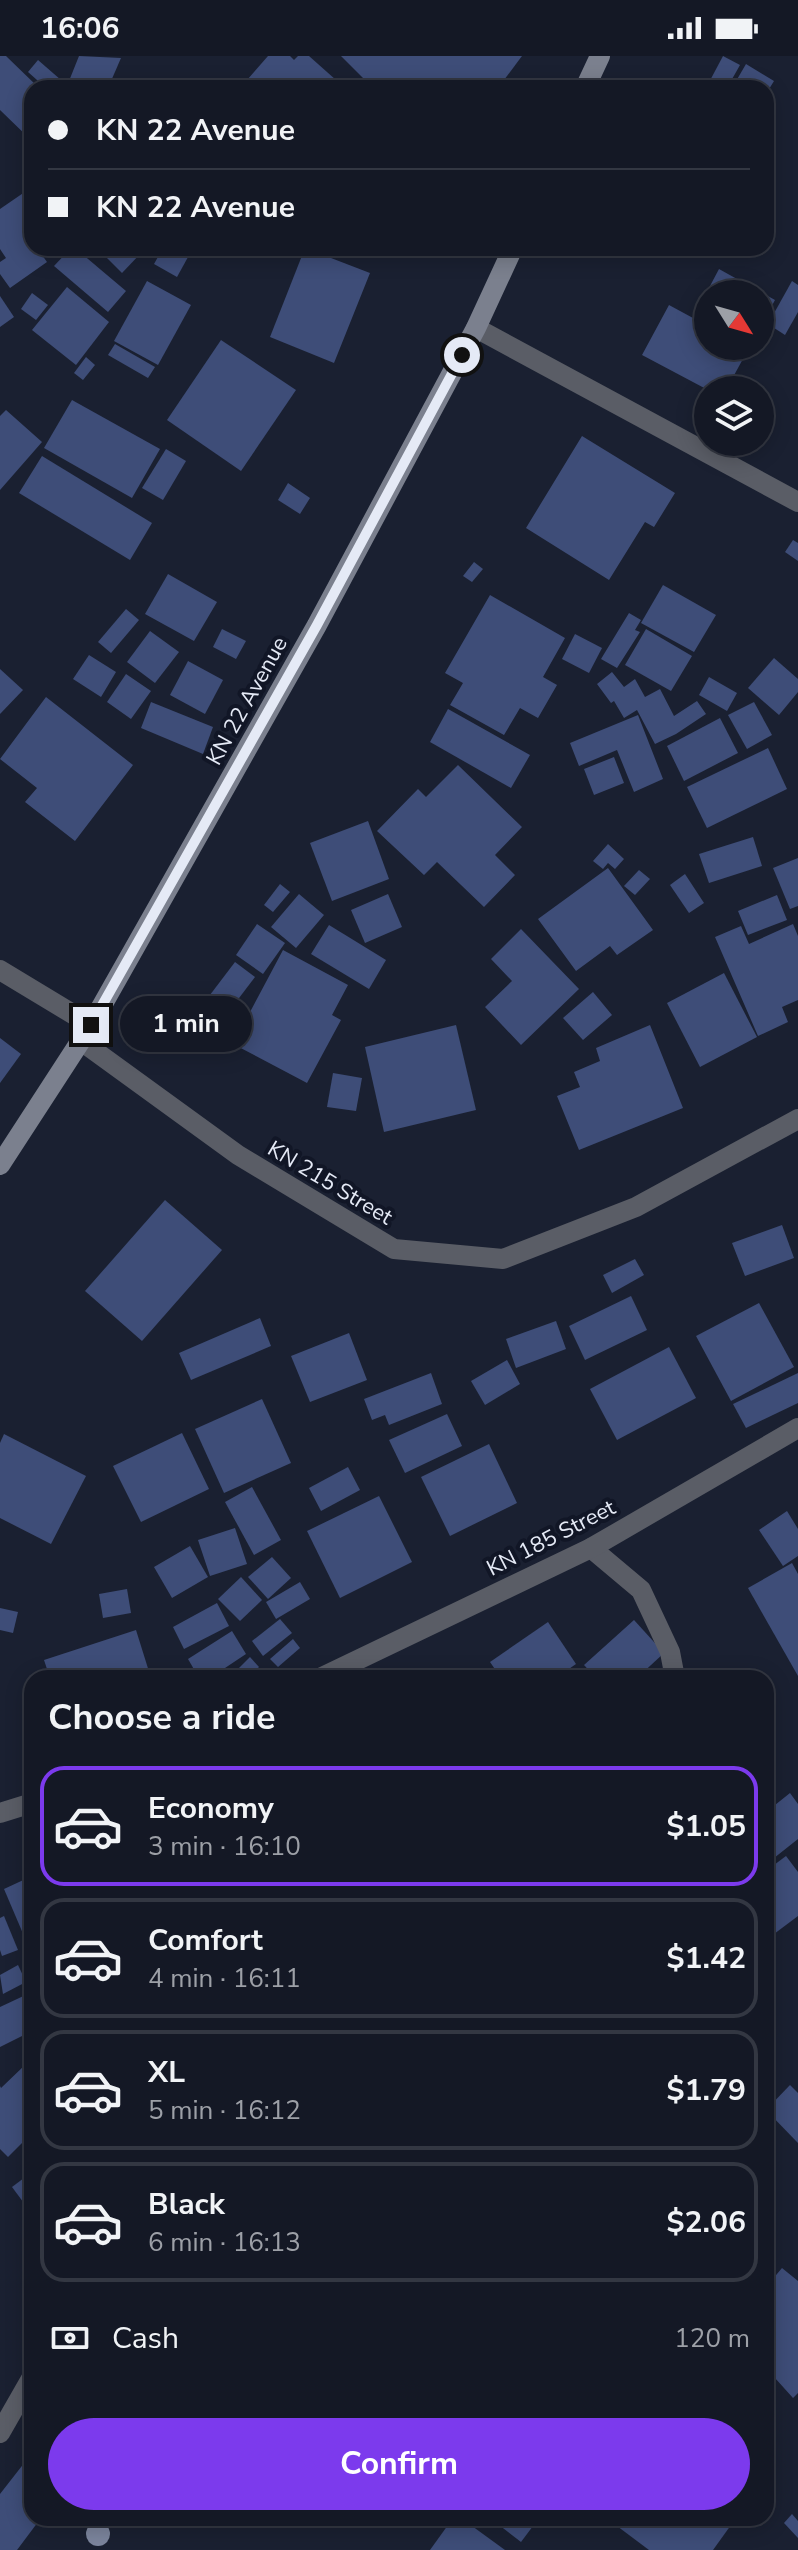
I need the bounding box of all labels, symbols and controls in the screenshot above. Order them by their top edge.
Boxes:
text: 16:06 [40,8,119,49]
text: KN 22 Avenue [96,110,295,151]
text: KN 22 Avenue [96,187,295,228]
north arrow [694,280,774,360]
map controls [694,280,774,456]
route start [444,337,480,373]
button: layers [694,376,774,456]
street label: KN 22 Avenue [199,631,295,771]
callout: 1 min [119,997,251,1053]
text: 1 min [152,1006,220,1041]
route end [73,1007,109,1043]
street label: KN 215 Street [262,1134,398,1232]
street label: KN 185 Street [481,1493,621,1583]
text: Choose a ride [48,1693,276,1742]
text: Economy [148,1788,274,1829]
icon: car [52,1790,124,1862]
text: $1.05 [667,1806,746,1847]
text: 3 min · 16:10 [148,1829,301,1864]
text: Comfort [148,1920,263,1961]
icon: car [52,1922,124,1994]
text: $1.42 [667,1938,746,1979]
text: 4 min · 16:11 [148,1961,301,1996]
text: XL [148,2052,185,2093]
icon: car [52,2054,124,2126]
text: $1.79 [667,2070,746,2111]
text: 5 min · 16:12 [148,2093,301,2128]
text: Black [148,2184,225,2225]
icon: car [52,2186,124,2258]
text: $2.06 [667,2202,746,2243]
text: 6 min · 16:13 [148,2225,301,2260]
icon: cash [48,2316,92,2360]
text: Cash [112,2318,179,2359]
text: 120 m [674,2321,750,2356]
button: Confirm [48,2418,750,2510]

